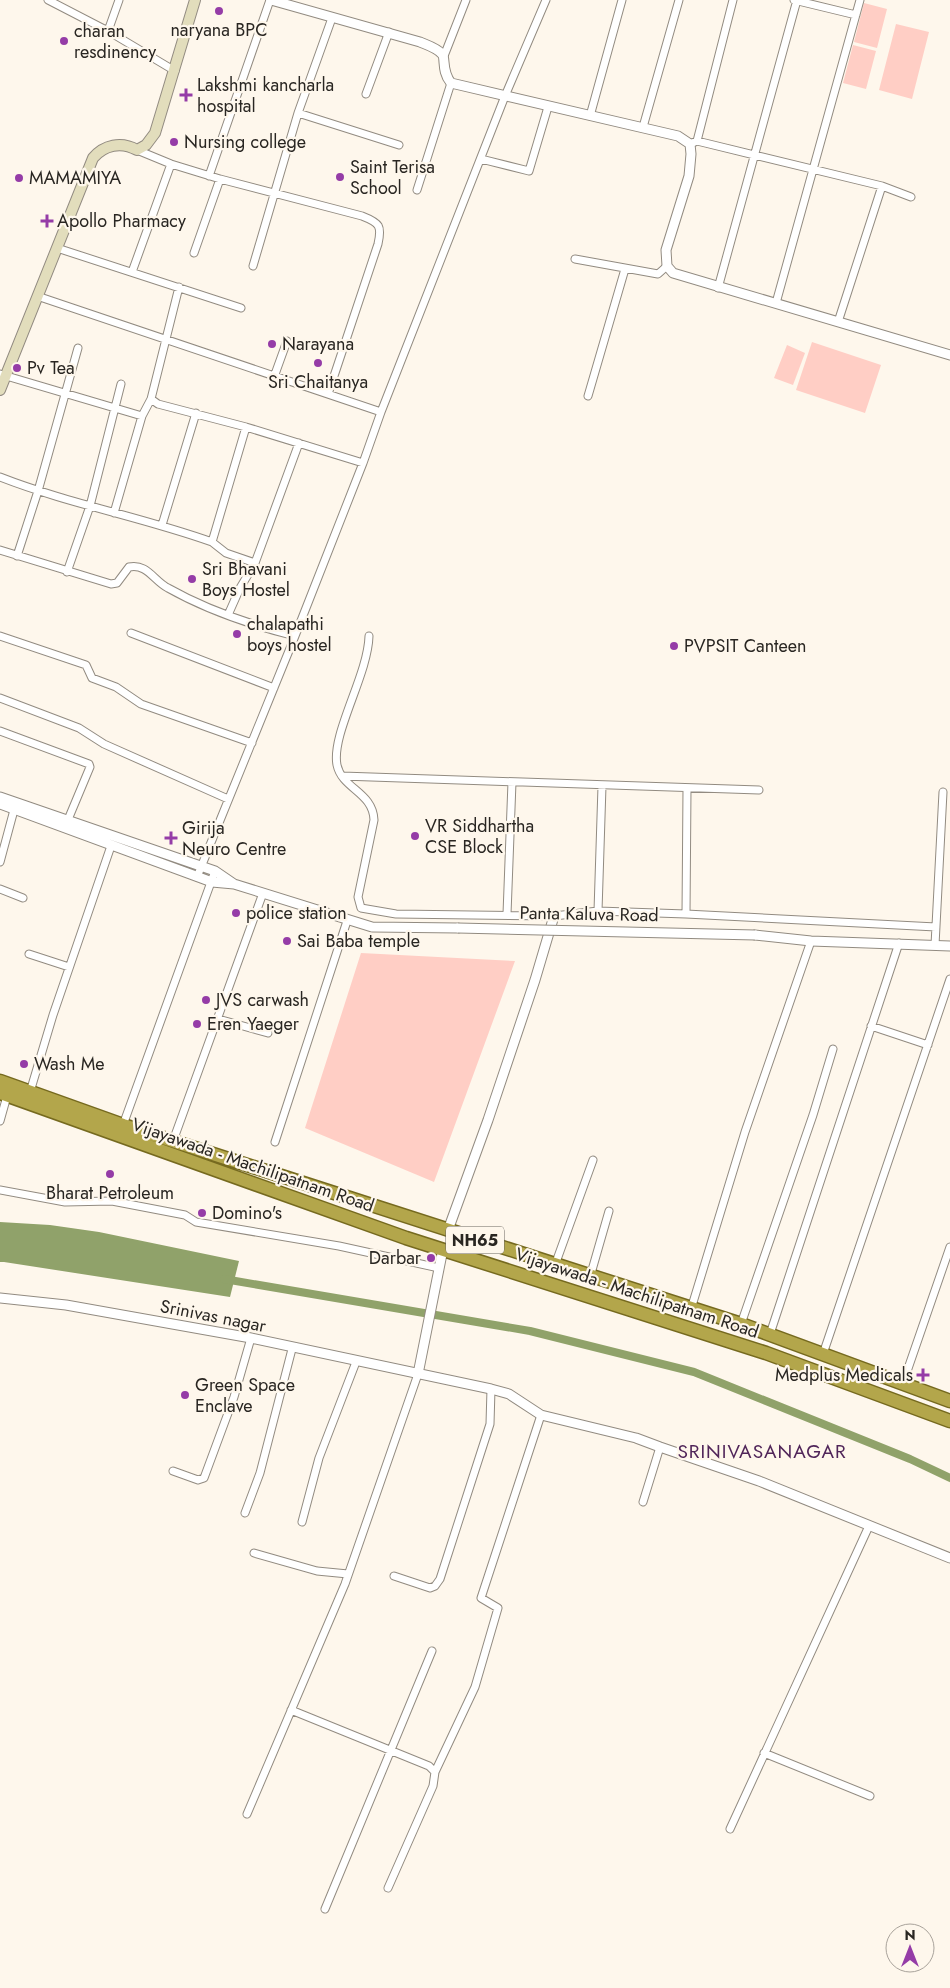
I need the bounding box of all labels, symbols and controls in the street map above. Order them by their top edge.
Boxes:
marker: naryana BPC [213,5,225,17]
place label: naryana BPC [170,17,268,43]
place label: charan resdinency [74,18,156,65]
marker: charan resdinency [58,35,70,47]
place label: Lakshmi kancharla hospital [197,72,334,119]
marker: Lakshmi kancharla hospital [179,88,193,102]
place label: Nursing college [184,129,306,155]
marker: Nursing college [168,136,180,148]
place label: Saint Terisa School [350,154,435,201]
place label: MAMAMIYA [29,165,121,191]
marker: Saint Terisa School [334,171,346,183]
marker: MAMAMIYA [13,172,25,184]
place label: Apollo Pharmacy [57,208,186,234]
marker: Apollo Pharmacy [41,215,53,227]
place label: Narayana [282,331,354,357]
marker: Narayana [266,338,278,350]
place label: Pv Tea [27,355,75,381]
marker: Sri Chaitanya [312,357,324,369]
marker: Pv Tea [11,362,23,374]
place label: Sri Chaitanya [268,369,368,395]
place label: Sri Bhavani Boys Hostel [202,556,290,603]
marker: Sri Bhavani Boys Hostel [186,573,198,585]
place label: chalapathi boys hostel [247,611,332,658]
marker: chalapathi boys hostel [231,628,243,640]
place label: PVPSIT Canteen [684,633,806,659]
marker: PVPSIT Canteen [668,640,680,652]
place label: VR Siddhartha CSE Block [425,813,534,860]
place label: Girija Neuro Centre [182,815,286,862]
marker: VR Siddhartha CSE Block [409,830,421,842]
marker: Girija Neuro Centre [164,831,178,845]
place label: police station [246,900,347,926]
street label: Panta Kaluva Road [519,900,659,928]
marker: police station [230,907,242,919]
place label: Sai Baba temple [297,928,420,954]
marker: Sai Baba temple [281,935,293,947]
place label: JVS carwash [214,987,309,1013]
marker: JVS carwash [200,994,212,1006]
place label: Eren Yaeger [207,1011,300,1037]
marker: Eren Yaeger [191,1018,203,1030]
place label: Wash Me [34,1051,105,1077]
marker: Wash Me [18,1058,30,1070]
street label: Vijayawada - Machilipatnam Road [128,1111,378,1219]
marker: Bharat Petroleum [104,1168,116,1180]
place label: Bharat Petroleum [46,1180,174,1206]
place label: Domino's [212,1200,282,1226]
marker: Domino's [196,1207,208,1219]
road number: NH65 [446,1226,504,1254]
street label: Vijayawada - Machilipatnam Road [512,1241,762,1345]
place label: Darbar [369,1245,422,1271]
marker: Darbar [425,1252,437,1264]
street label: Srinivas nagar [158,1293,269,1339]
place label: Medplus Medicals [775,1362,913,1388]
marker: Medplus Medicals [917,1369,929,1381]
place label: Green Space Enclave [195,1372,295,1419]
marker: Green Space Enclave [179,1389,191,1401]
district label: SRINIVASANAGAR [677,1438,847,1465]
north arrow [885,1923,935,1973]
text: N [904,1925,916,1945]

